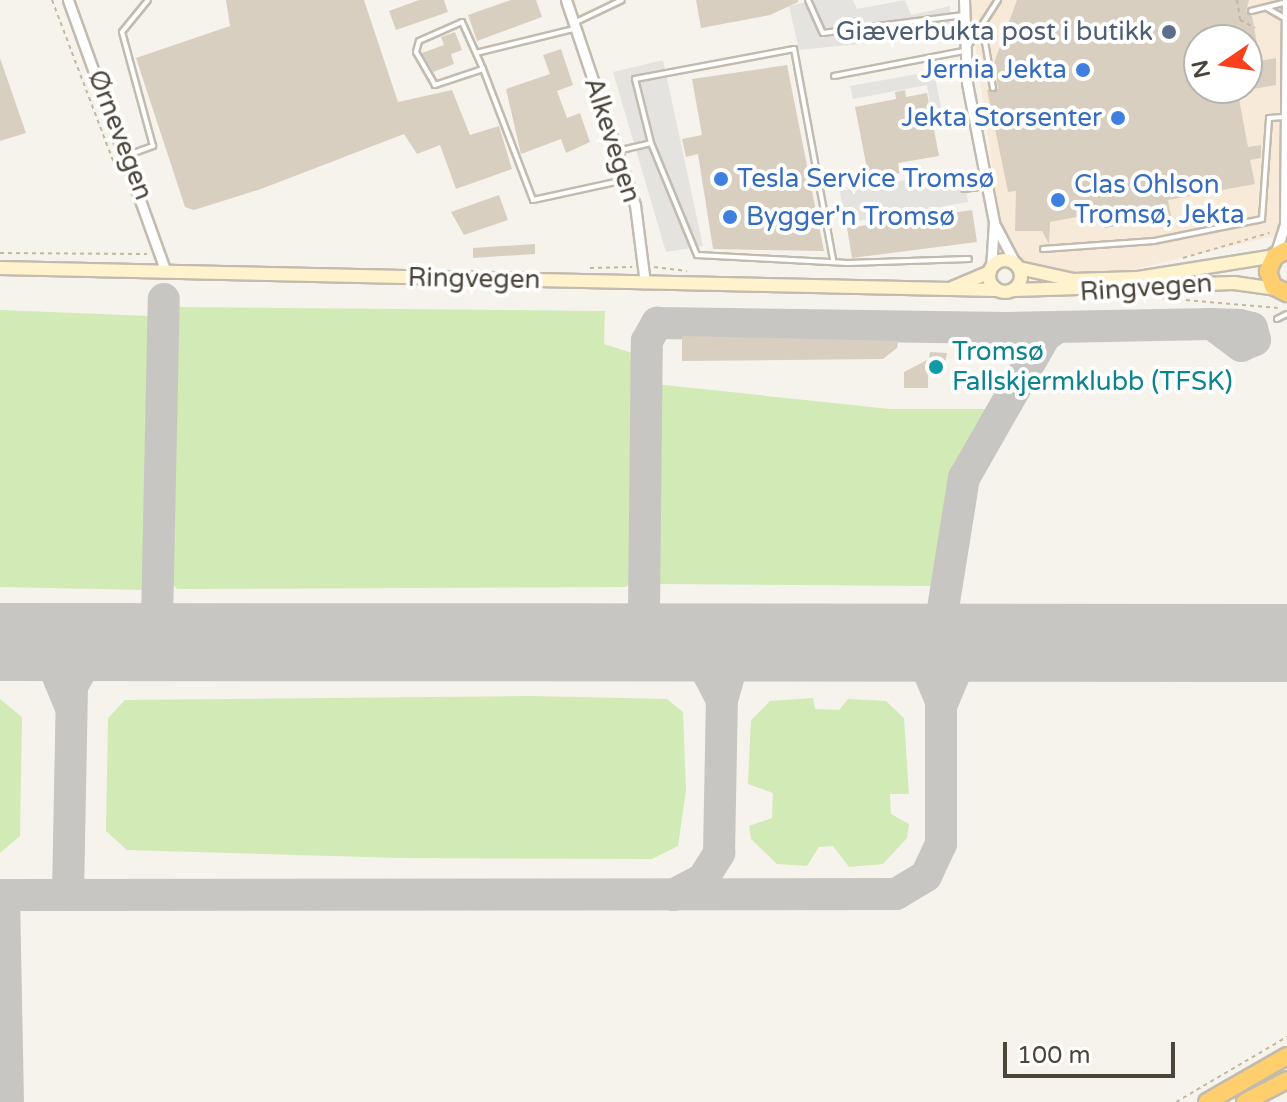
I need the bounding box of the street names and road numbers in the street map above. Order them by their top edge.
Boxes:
street label: Ørnevegen [81,66,159,204]
street label: Alkevegen [577,74,647,206]
street label: Ringvegen [407,262,541,296]
street label: Ringvegen [1079,268,1213,308]

